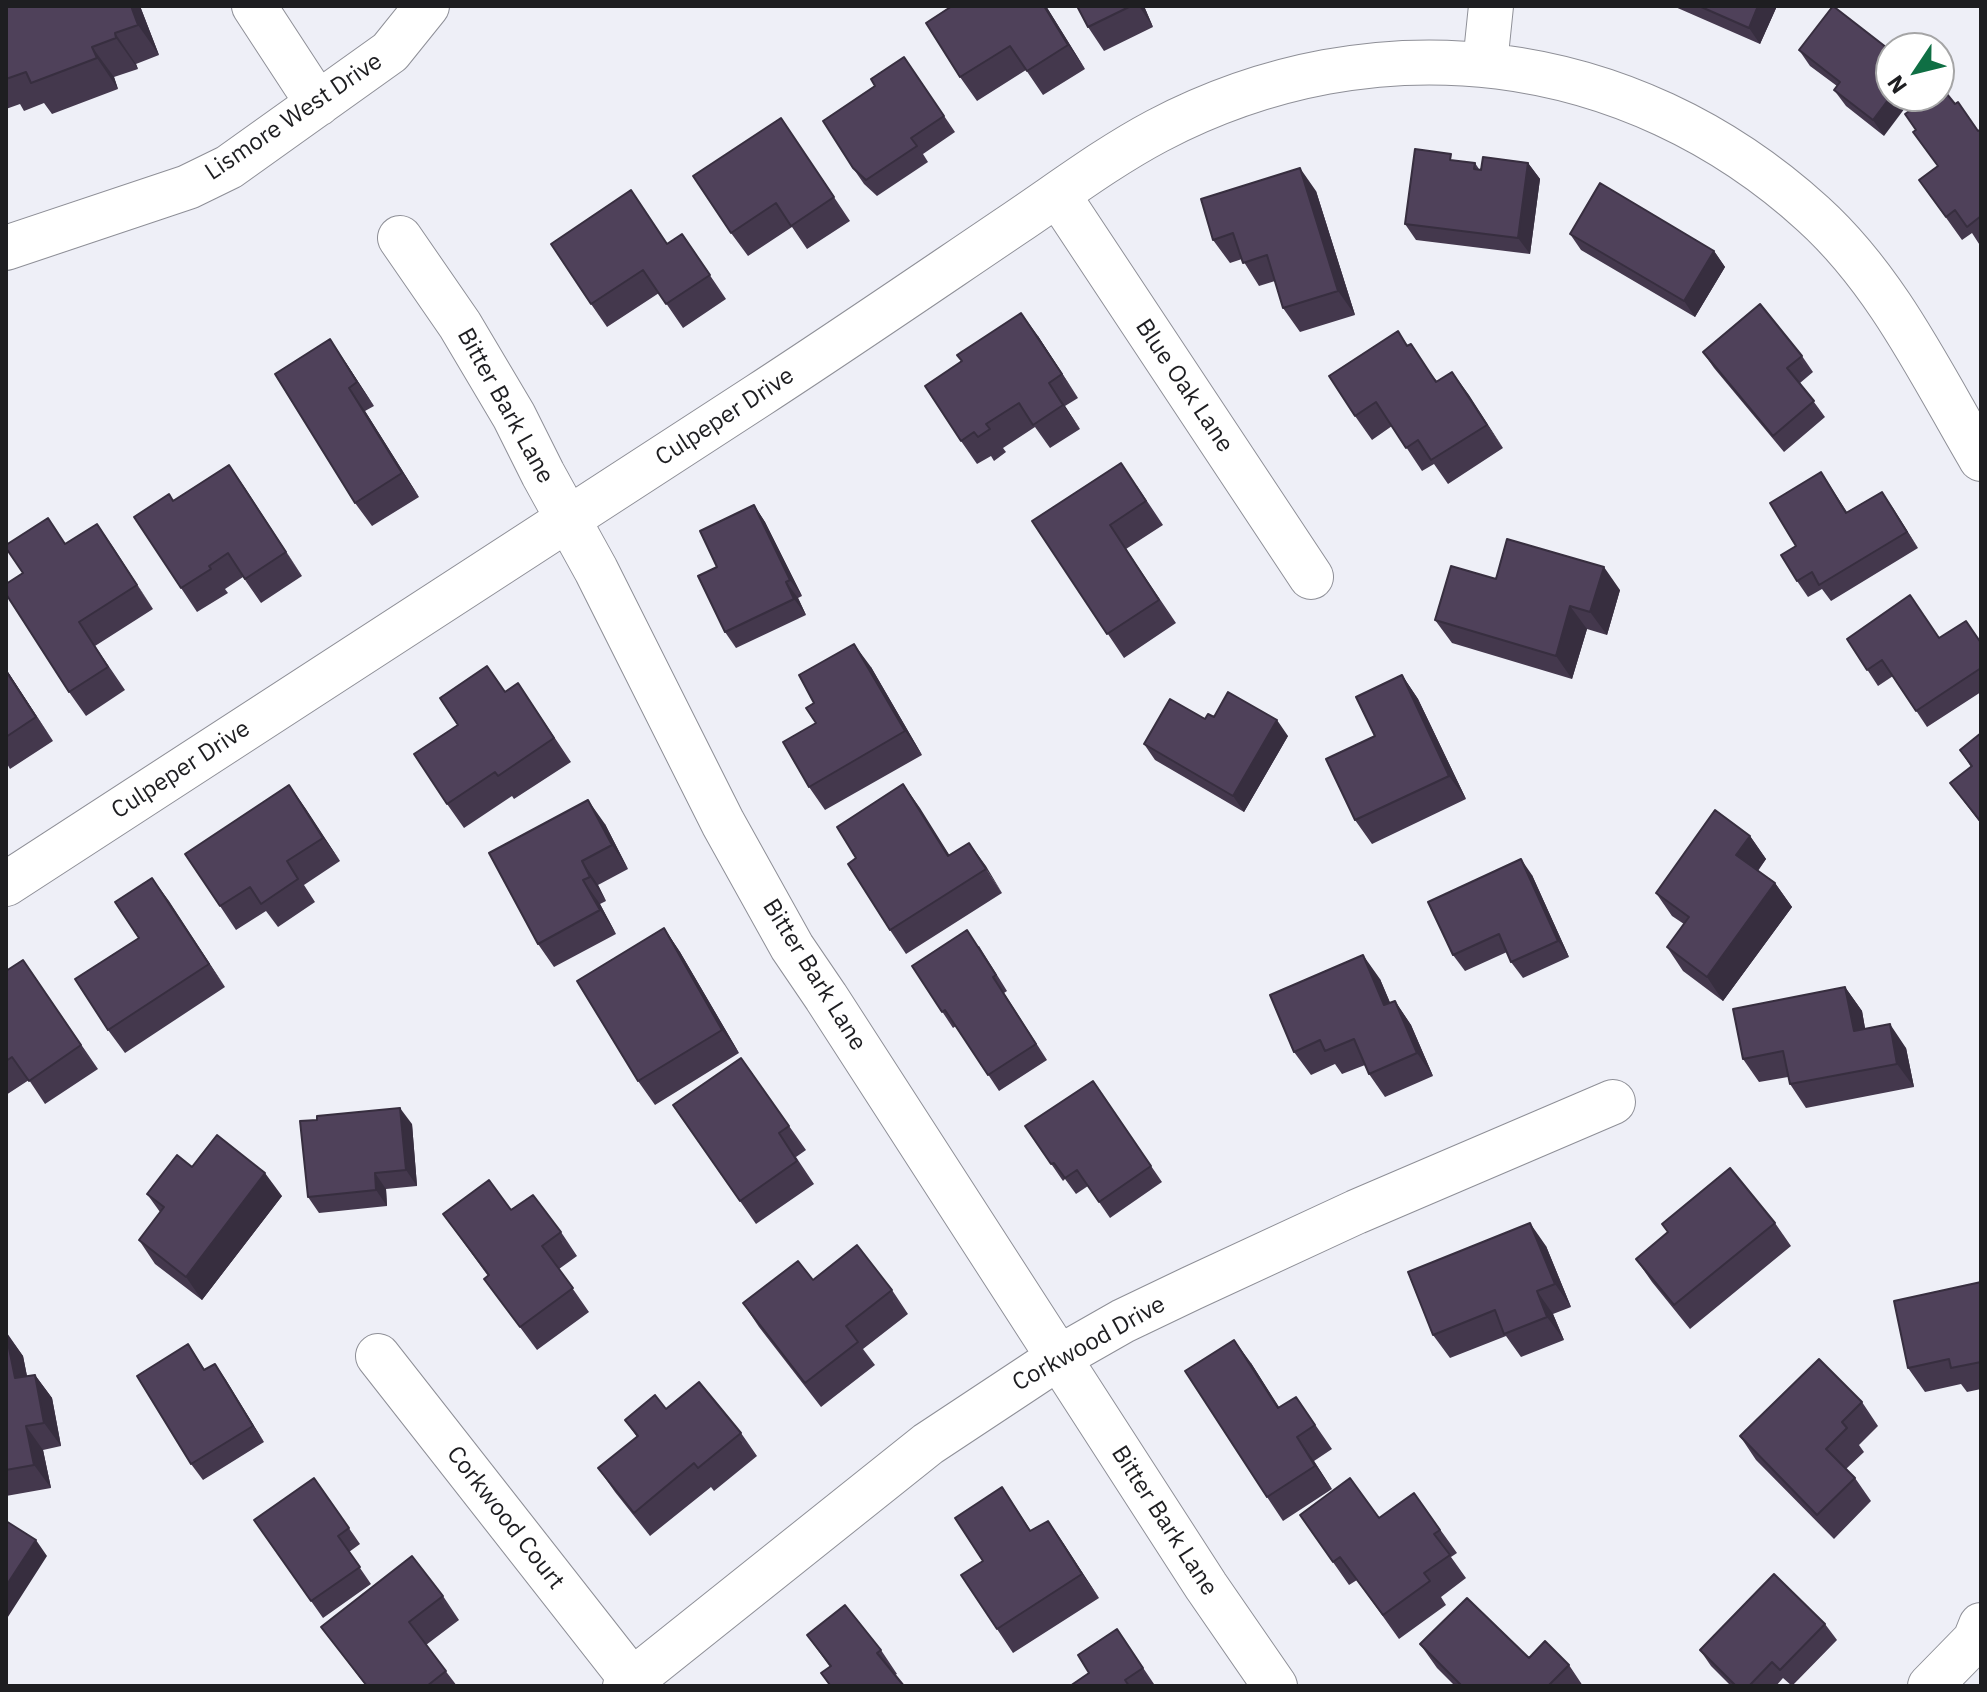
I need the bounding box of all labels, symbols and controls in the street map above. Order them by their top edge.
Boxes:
north arrow [1875,32,1955,112]
street label: Lismore West Drive [200,47,388,187]
text: N [1880,70,1913,100]
street label: Blue Oak Lane [1129,314,1239,458]
street label: Bitter Bark Lane [450,323,560,489]
street label: Culpeper Drive [650,362,800,472]
street label: Culpeper Drive [106,715,256,825]
street label: Bitter Bark Lane [756,894,872,1056]
street label: Corkwood Drive [1008,1290,1170,1398]
street label: Corkwood Court [440,1441,570,1595]
street label: Bitter Bark Lane [1105,1441,1223,1601]

